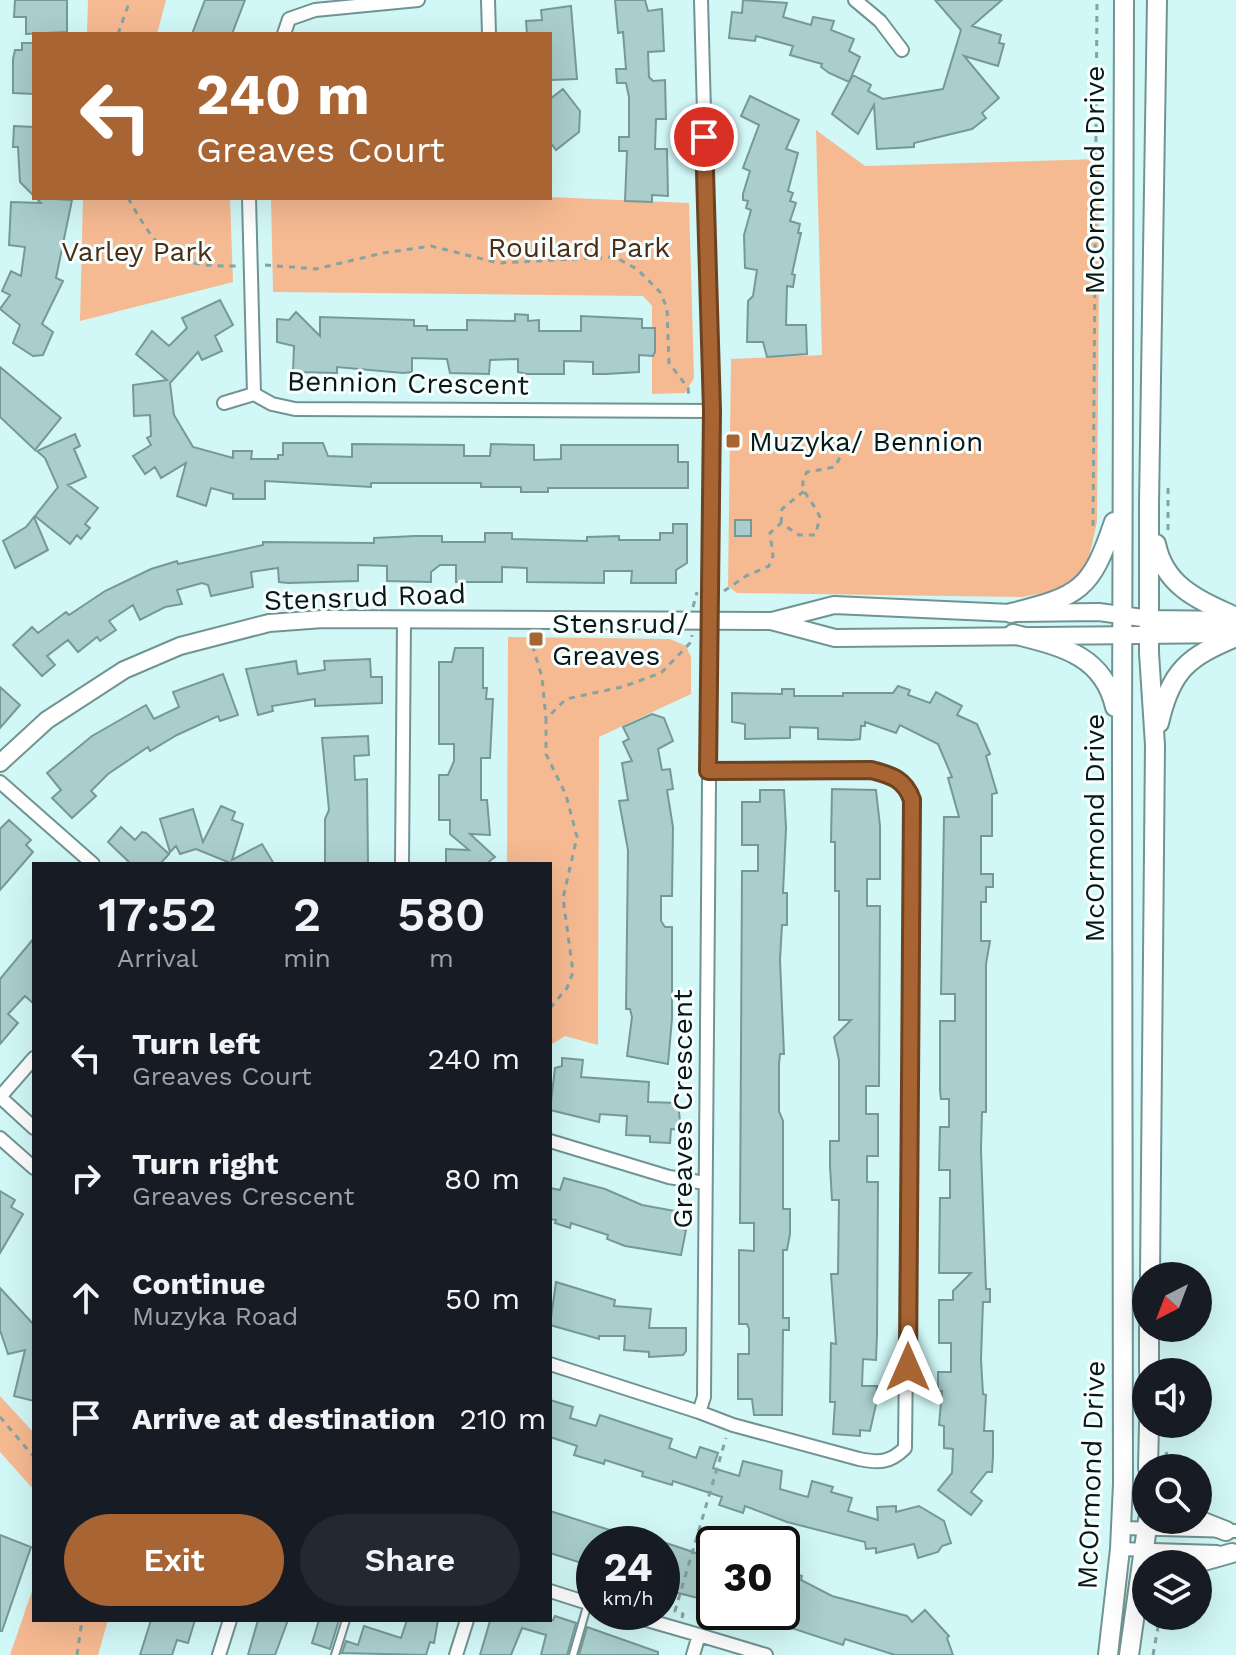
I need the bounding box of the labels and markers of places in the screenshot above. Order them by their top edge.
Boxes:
pin [670,103,738,171]
place label: Muzyka/ Bennion [749,425,983,458]
marker: Muzyka/ Bennion [724,432,742,450]
place label: Stensrud/ Greaves [552,607,688,672]
marker: Stensrud/ Greaves [527,630,545,648]

